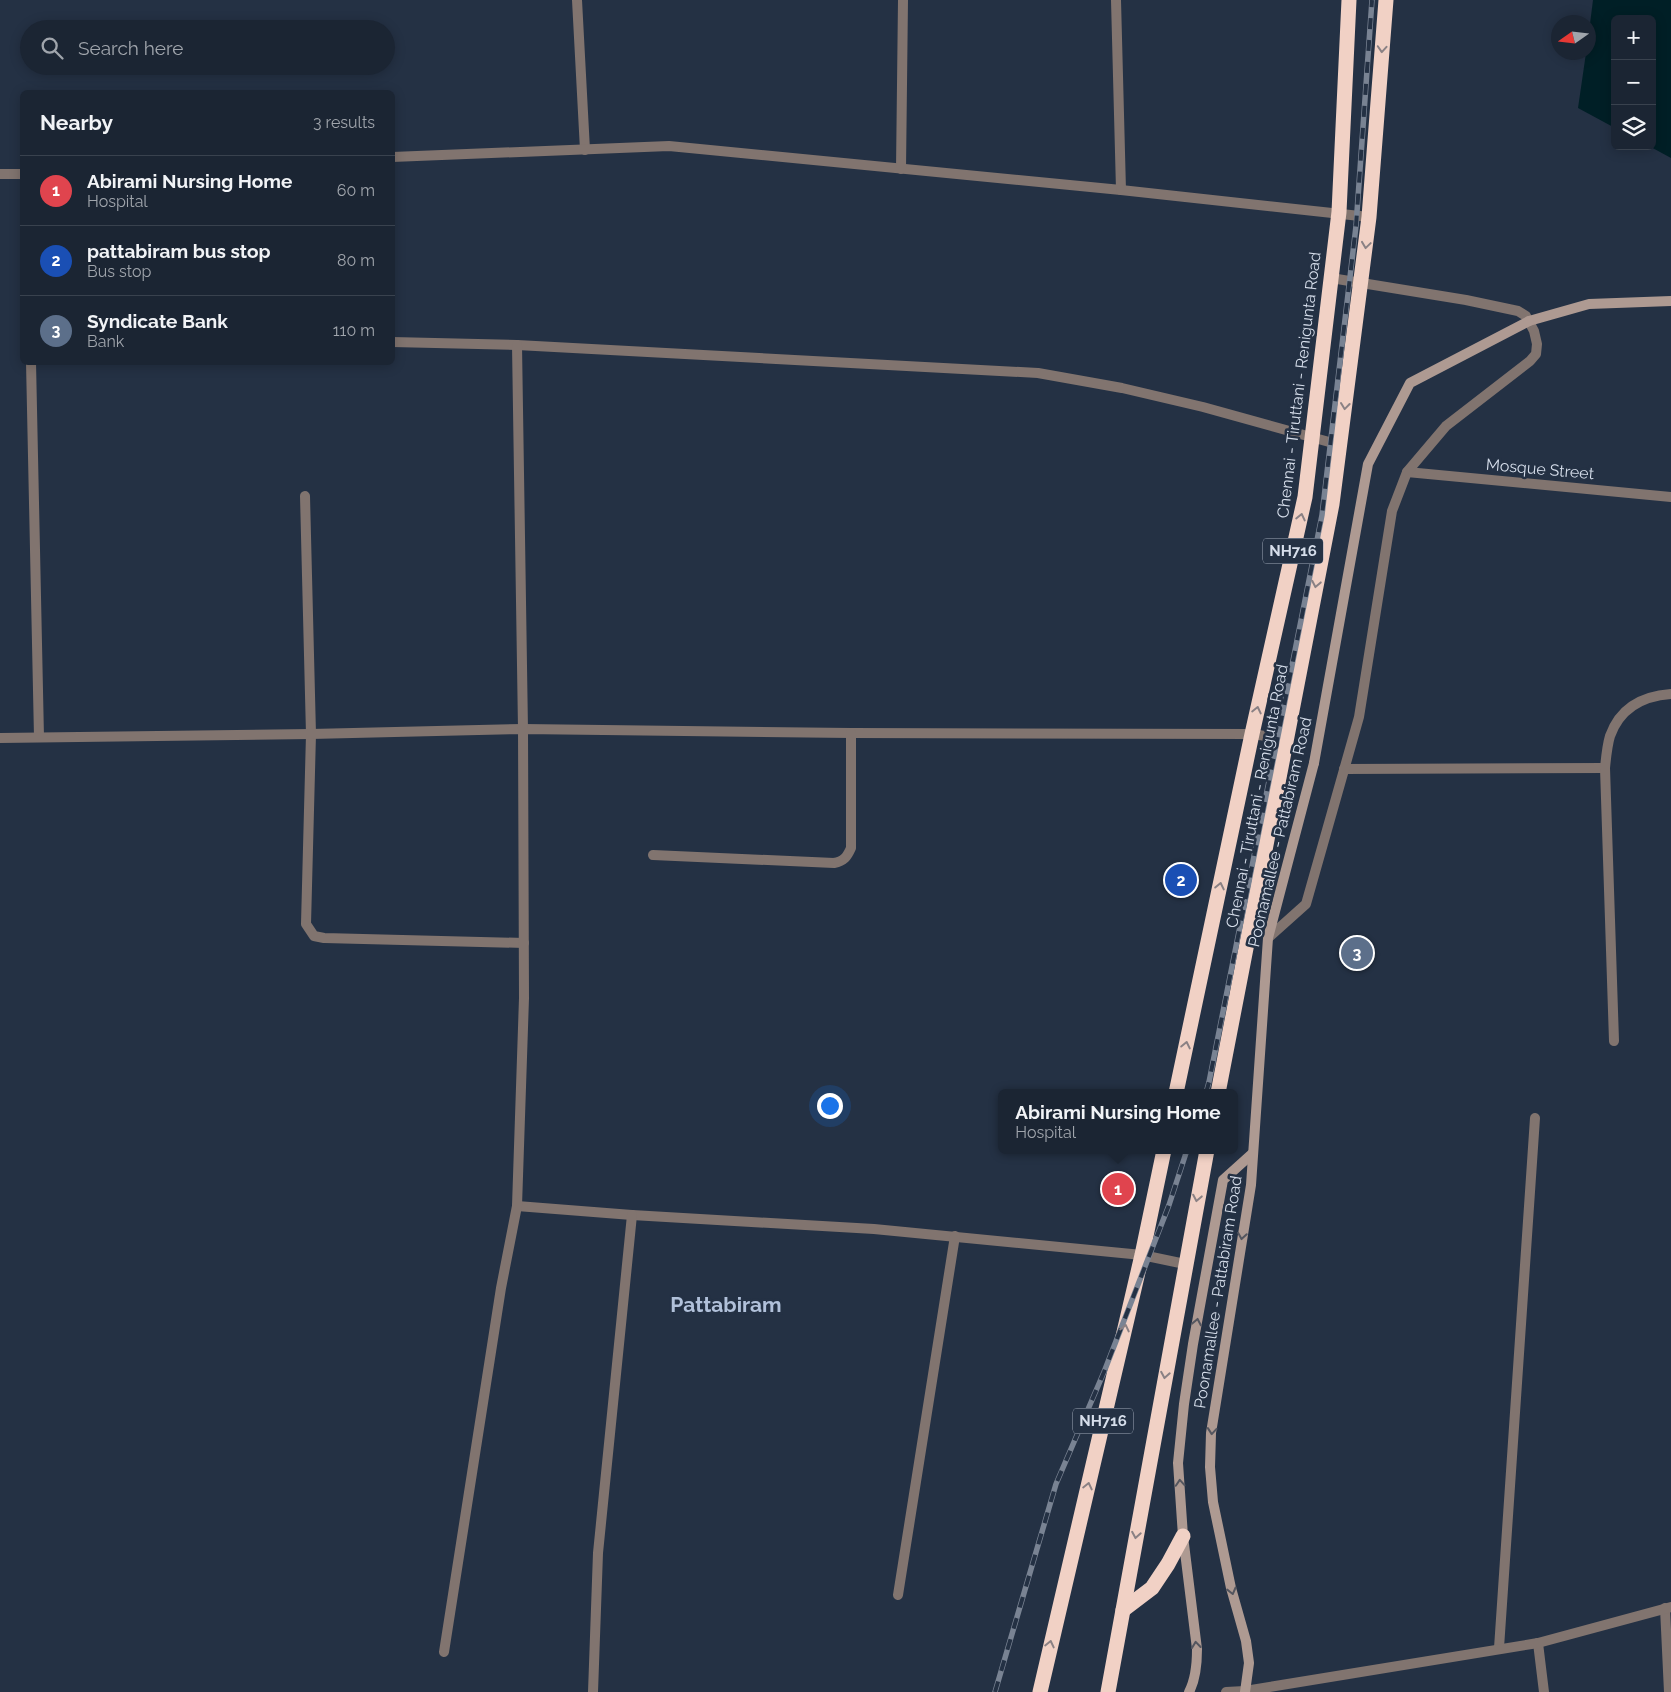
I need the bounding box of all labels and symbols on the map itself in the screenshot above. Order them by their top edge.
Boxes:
north arrow [1551,15,1596,60]
one-way arrow [1377,45,1388,53]
one-way arrow [1361,241,1371,250]
street label: Chennai - Tiruttani - Renigunta Road [1273,251,1325,519]
one-way arrow [1340,402,1350,411]
street label: Mosque Street [1485,455,1595,483]
one-way arrow [1295,513,1306,522]
road number: NH716 [1263,538,1323,564]
one-way arrow [1311,580,1322,589]
street label: Chennai - Tiruttani - Renigunta Road [1222,663,1292,929]
one-way arrow [1251,705,1262,714]
street label: Poonamallee - Pattabiram Road [1244,715,1316,949]
pin: 2 [1165,861,1197,899]
one-way arrow [1214,882,1225,890]
pin: 3 [1341,934,1373,972]
one-way arrow [1181,1041,1191,1049]
your location [817,1093,843,1119]
pin: 1 [1102,1170,1134,1208]
street label: Poonamallee - Pattabiram Road [1190,1174,1246,1410]
one-way arrow [1193,1194,1203,1203]
one-way arrow [1238,1231,1248,1240]
district label: Pattabiram [670,1292,782,1317]
one-way arrow [1192,1318,1202,1327]
one-way arrow [1119,1324,1130,1333]
one-way arrow [1160,1371,1170,1380]
road number: NH716 [1073,1408,1133,1434]
one-way arrow [1207,1427,1218,1435]
one-way arrow [1174,1479,1185,1487]
one-way arrow [1082,1482,1093,1491]
one-way arrow [1132,1531,1142,1539]
one-way arrow [1226,1587,1237,1596]
one-way arrow [1044,1640,1055,1649]
one-way arrow [1191,1640,1202,1648]

